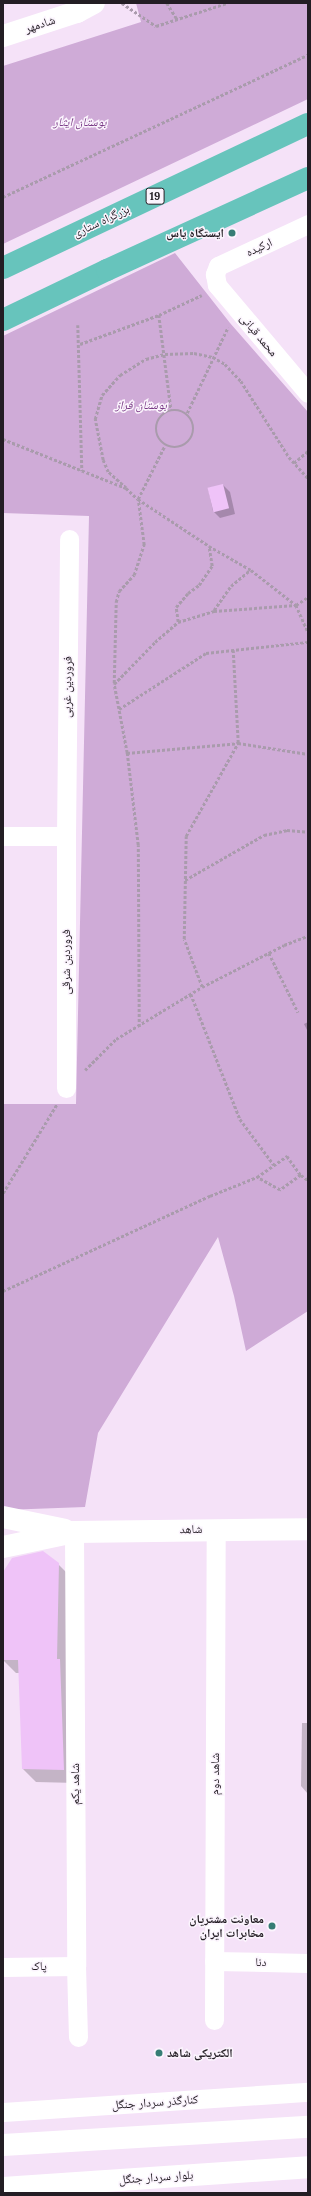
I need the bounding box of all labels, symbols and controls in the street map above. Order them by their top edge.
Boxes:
street label: شادمهر [23,12,57,36]
park label: بوستان ایثار [53,115,107,129]
road number: 19 [145,187,165,205]
street label: بزرگراه ستاری [70,202,132,240]
place label: ایستگاه یاس [166,226,224,240]
marker: ایستگاه یاس [227,228,237,238]
street label: ارکیده [244,235,274,259]
street label: محمد قپانی [237,311,281,359]
park label: بوستان فراز [115,398,167,412]
street label: فروردین غربی [59,656,75,718]
street label: فروردین شرقی [59,929,73,995]
street label: شاهد [180,1522,202,1536]
street label: شاهد دوم [208,1753,222,1795]
street label: شاهد یکم [68,1763,82,1805]
place label: معاونت مشتریان مخابرات ایران [189,1912,264,1940]
marker: معاونت مشتریان مخابرات ایران [267,1921,277,1931]
street label: دنا [255,1955,267,1969]
street label: پاک [31,1959,47,1973]
place label: الکتریکی شاهد [167,2046,233,2060]
marker: الکتریکی شاهد [154,2048,164,2058]
street label: کنارگذر سردار جنگل [111,2092,199,2112]
street label: بلوار سردار جنگل [118,2167,194,2187]

